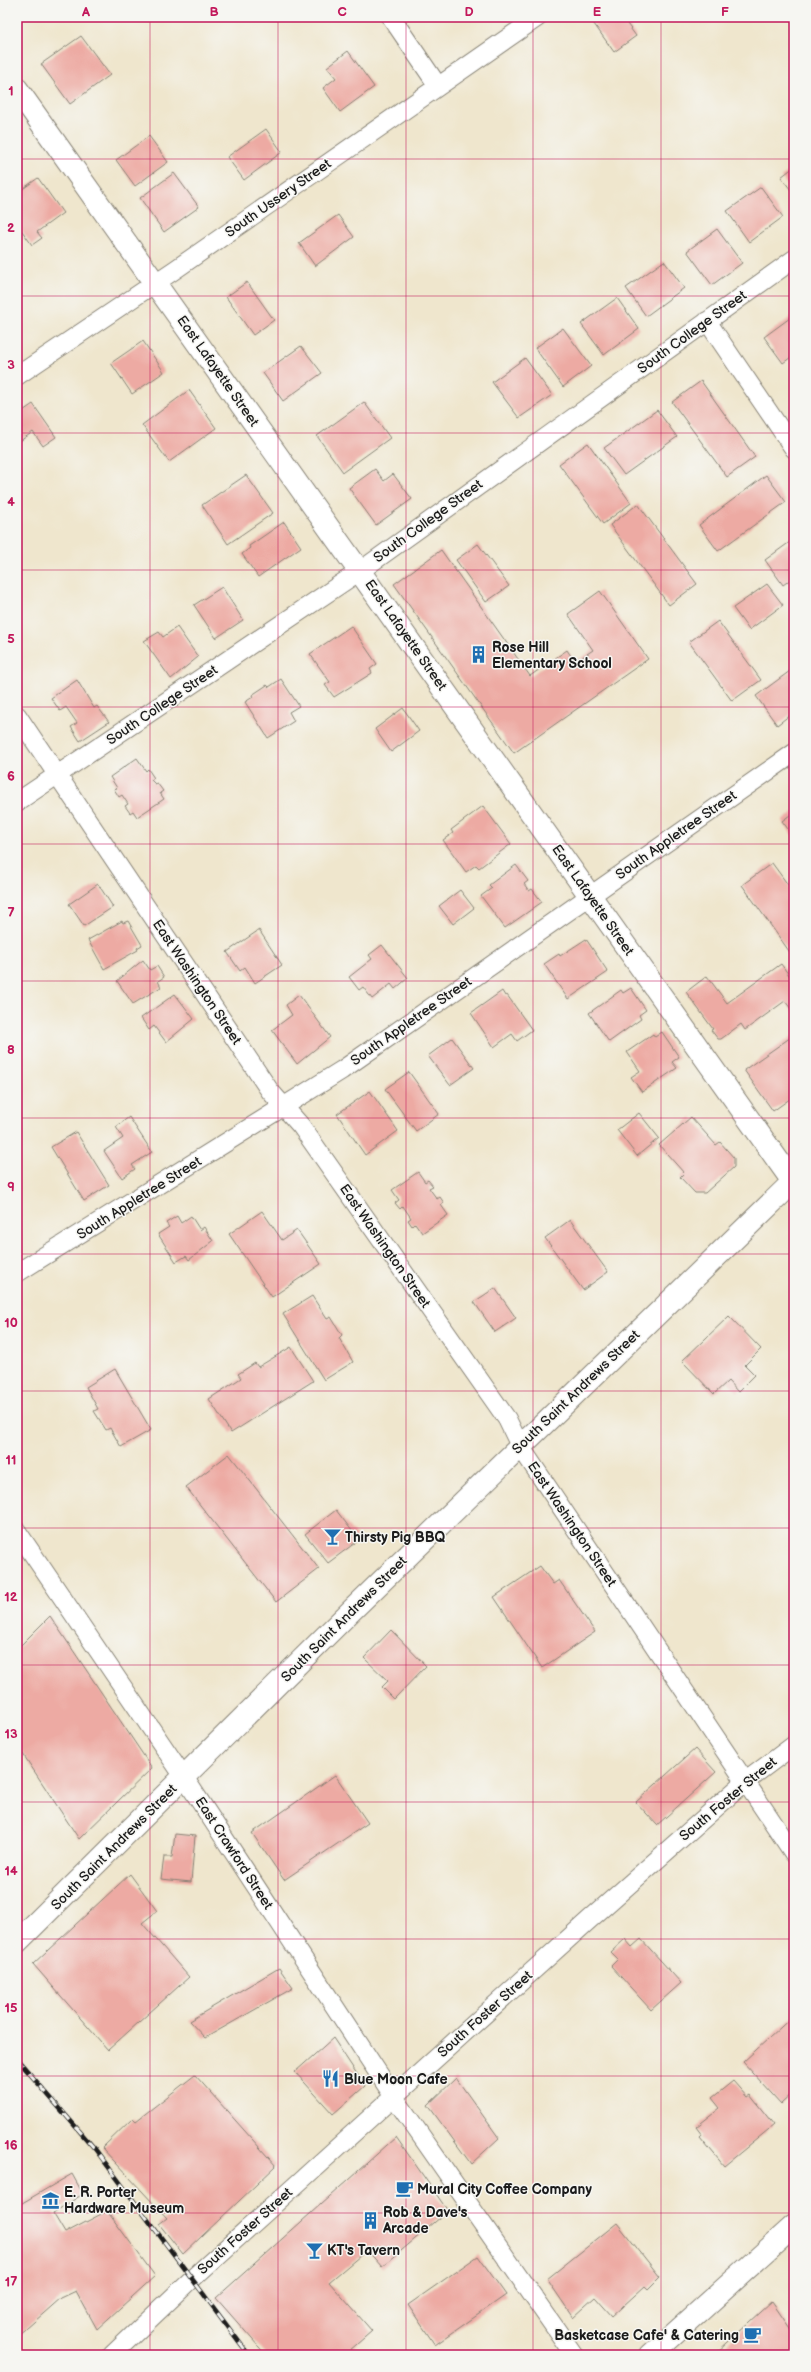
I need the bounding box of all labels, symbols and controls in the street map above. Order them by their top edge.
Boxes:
text: A [81,4,90,20]
text: B [209,4,219,20]
text: C [337,4,347,20]
text: D [464,4,474,20]
text: E [593,4,602,20]
text: F [721,4,729,20]
text: 1 [8,83,14,99]
street label: South Ussery Street [222,155,335,241]
text: 2 [7,220,15,236]
street label: South College Street [634,286,750,377]
street label: East Lafayette Street [173,312,263,430]
text: 3 [7,357,15,373]
street label: South College Street [370,475,486,566]
text: 4 [7,494,15,510]
street label: East Lafayette Street [361,576,451,694]
text: 5 [7,631,15,647]
place label: Rose Hill Elementary School [492,639,612,672]
building icon: Rose Hill Elementary School [469,645,489,665]
street label: South College Street [103,661,221,749]
text: 6 [7,768,15,784]
street label: South Appletree Street [612,786,740,883]
street label: East Lafayette Street [548,841,638,959]
text: 7 [7,905,15,921]
street label: East Washington Street [149,916,246,1048]
street label: South Appletree Street [347,972,475,1069]
text: 8 [7,1042,15,1058]
street label: South Appletree Street [74,1152,205,1243]
text: 9 [7,1179,15,1195]
street label: East Washington Street [336,1181,435,1312]
text: 10 [4,1315,18,1331]
street label: South Saint Andrews Street [509,1326,644,1458]
text: 11 [6,1452,16,1468]
street label: East Washington Street [524,1458,621,1590]
bar icon: Thirsty Pig BBQ [322,1527,342,1547]
place label: Thirsty Pig BBQ [345,1529,446,1546]
street label: South Saint Andrews Street [277,1552,411,1686]
text: 12 [4,1589,18,1605]
text: 13 [4,1726,18,1742]
street label: South Foster Street [676,1753,781,1845]
street label: South Saint Andrews Street [47,1780,181,1914]
street label: East Crawford Street [191,1794,277,1913]
text: 14 [4,1863,18,1879]
street label: South Foster Street [434,1966,536,2061]
text: 15 [5,2000,18,2016]
restaurant icon: Blue Moon Cafe [321,2069,341,2089]
place label: Blue Moon Cafe [344,2071,448,2088]
text: 16 [4,2137,18,2153]
cafe icon: Mural City Coffee Company [394,2179,414,2199]
place label: Mural City Coffee Company [417,2181,592,2198]
street label: South Foster Street [194,2183,296,2278]
place label: E. R. Porter Hardware Museum [64,2184,184,2217]
museum icon: E. R. Porter Hardware Museum [41,2190,61,2210]
place label: Rob & Dave's Arcade [382,2204,467,2237]
building icon: Rob & Dave's Arcade [360,2210,380,2230]
bar icon: KT's Tavern [304,2240,324,2260]
place label: KT's Tavern [327,2242,400,2259]
text: 17 [5,2274,17,2290]
cafe icon: Basketcase Cafe' & Catering [742,2325,762,2345]
place label: Basketcase Cafe' & Catering [554,2327,739,2344]

